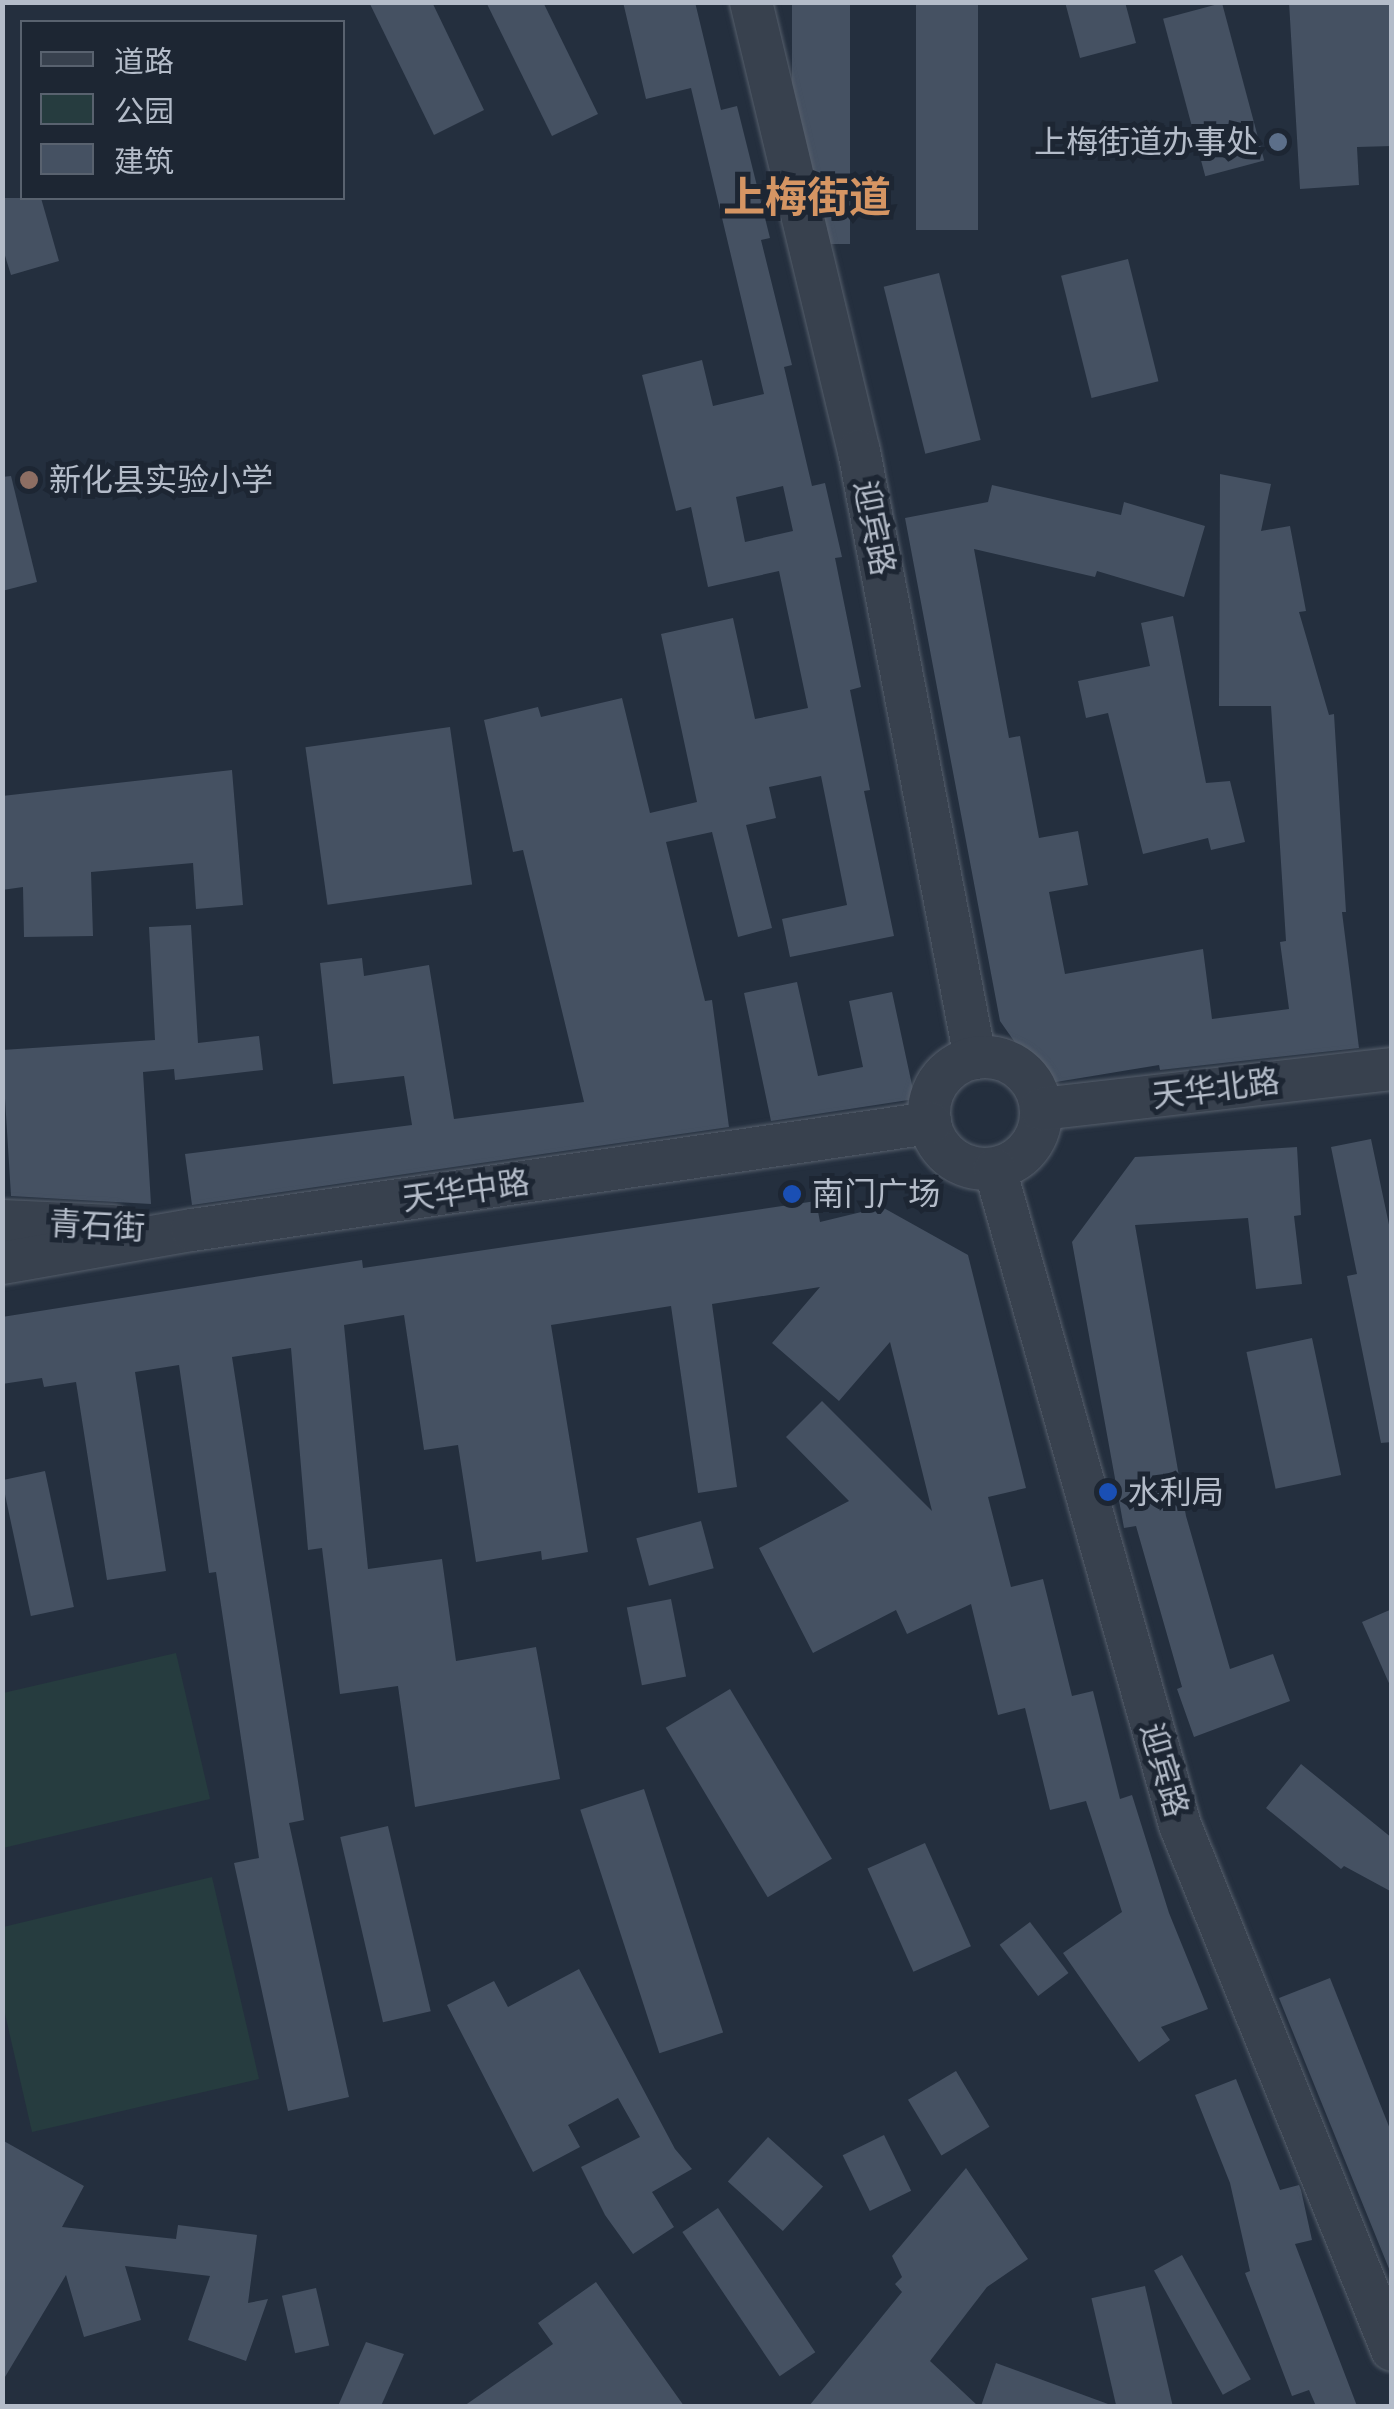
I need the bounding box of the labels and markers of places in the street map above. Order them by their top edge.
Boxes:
place label: 上梅街道办事处 [1034,123,1258,161]
marker: 上梅街道办事处 [1267,131,1289,153]
place label: 新化县实验小学 [49,461,273,499]
marker: 新化县实验小学 [18,469,40,491]
place label: 南门广场 [812,1175,940,1213]
marker: 南门广场 [781,1183,803,1205]
place label: 水利局 [1128,1473,1224,1511]
marker: 水利局 [1097,1481,1119,1503]

